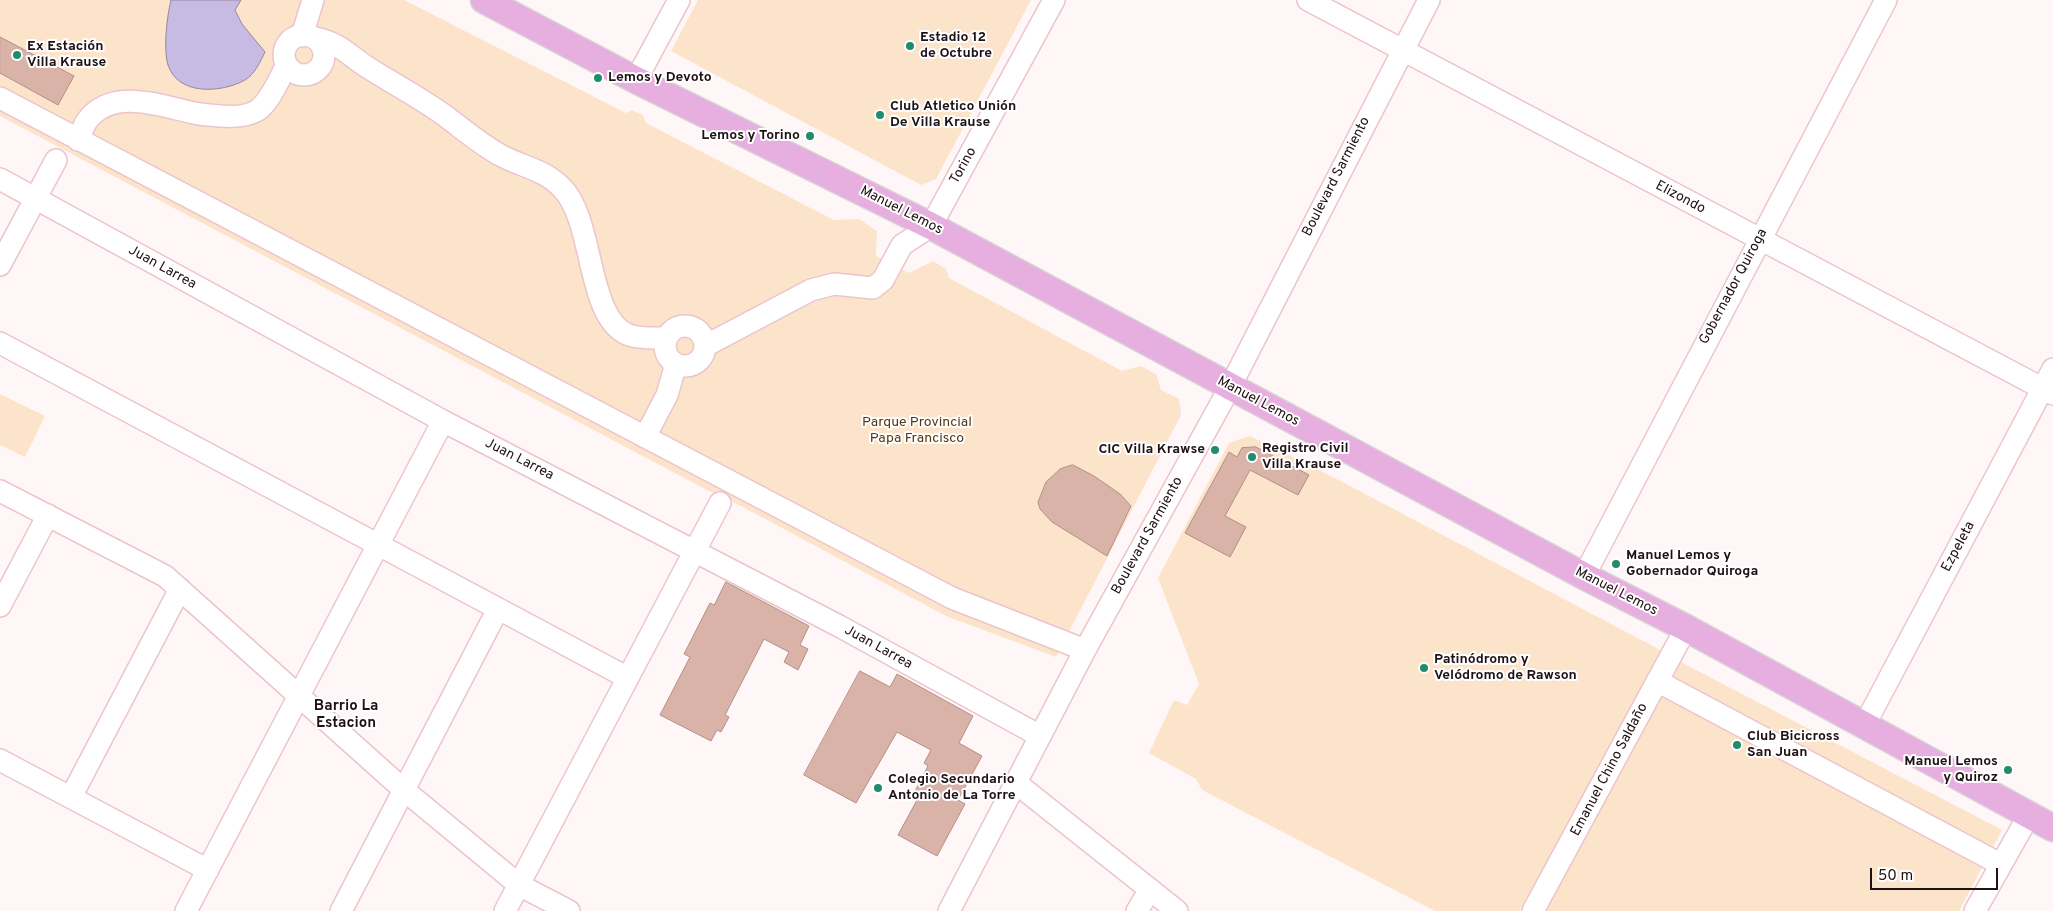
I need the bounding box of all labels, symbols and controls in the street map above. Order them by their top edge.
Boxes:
place label: Estadio 12 de Octubre [920,30,992,62]
place label: Ex Estación Villa Krause [27,39,106,72]
marker: Estadio 12 de Octubre [904,40,916,52]
marker: Ex Estación Villa Krause [11,49,23,61]
place label: Lemos y Devoto [608,70,712,86]
marker: Lemos y Devoto [592,72,604,84]
place label: Club Atletico Unión De Villa Krause [890,99,1016,132]
marker: Club Atletico Unión De Villa Krause [874,109,886,121]
street label: Boulevard Sarmiento [1300,115,1374,239]
place label: Lemos y Torino [701,128,800,144]
marker: Lemos y Torino [804,130,816,142]
street label: Torino [947,145,981,187]
street label: Elizondo [1652,178,1708,218]
street label: Manuel Lemos [857,183,945,239]
street label: Gobernador Quiroga [1696,226,1772,348]
street label: Juan Larrea [125,242,199,294]
street label: Manuel Lemos [1214,373,1302,431]
park label: Parque Provincial Papa Francisco [862,415,972,448]
street label: Juan Larrea [482,435,556,485]
place label: Registro Civil Villa Krause [1262,441,1349,474]
place label: CIC Villa Krawse [1098,442,1205,458]
marker: CIC Villa Krawse [1209,444,1221,456]
marker: Registro Civil Villa Krause [1246,451,1258,463]
street label: Boulevard Sarmiento [1109,474,1187,598]
street label: Ezpeleta [1939,519,1979,575]
place label: Manuel Lemos y Gobernador Quiroga [1626,548,1758,580]
marker: Manuel Lemos y Gobernador Quiroga [1610,558,1622,570]
street label: Manuel Lemos [1572,564,1660,620]
street label: Juan Larrea [841,622,915,674]
place label: Patinódromo y Velódromo de Rawson [1434,652,1577,684]
marker: Patinódromo y Velódromo de Rawson [1418,662,1430,674]
district label: Barrio La Estacion [314,698,378,733]
street label: Emanuel Chino Saldaño [1568,701,1652,839]
place label: Club Bicicross San Juan [1747,729,1840,762]
marker: Club Bicicross San Juan [1731,739,1743,751]
place label: Manuel Lemos y Quiroz [1904,754,1998,786]
marker: Manuel Lemos y Quiroz [2002,764,2014,776]
place label: Colegio Secundario Antonio de La Torre [888,772,1016,804]
marker: Colegio Secundario Antonio de La Torre [872,782,884,794]
scale bar [1873,858,2000,890]
text: 50 m [1878,867,1913,886]

